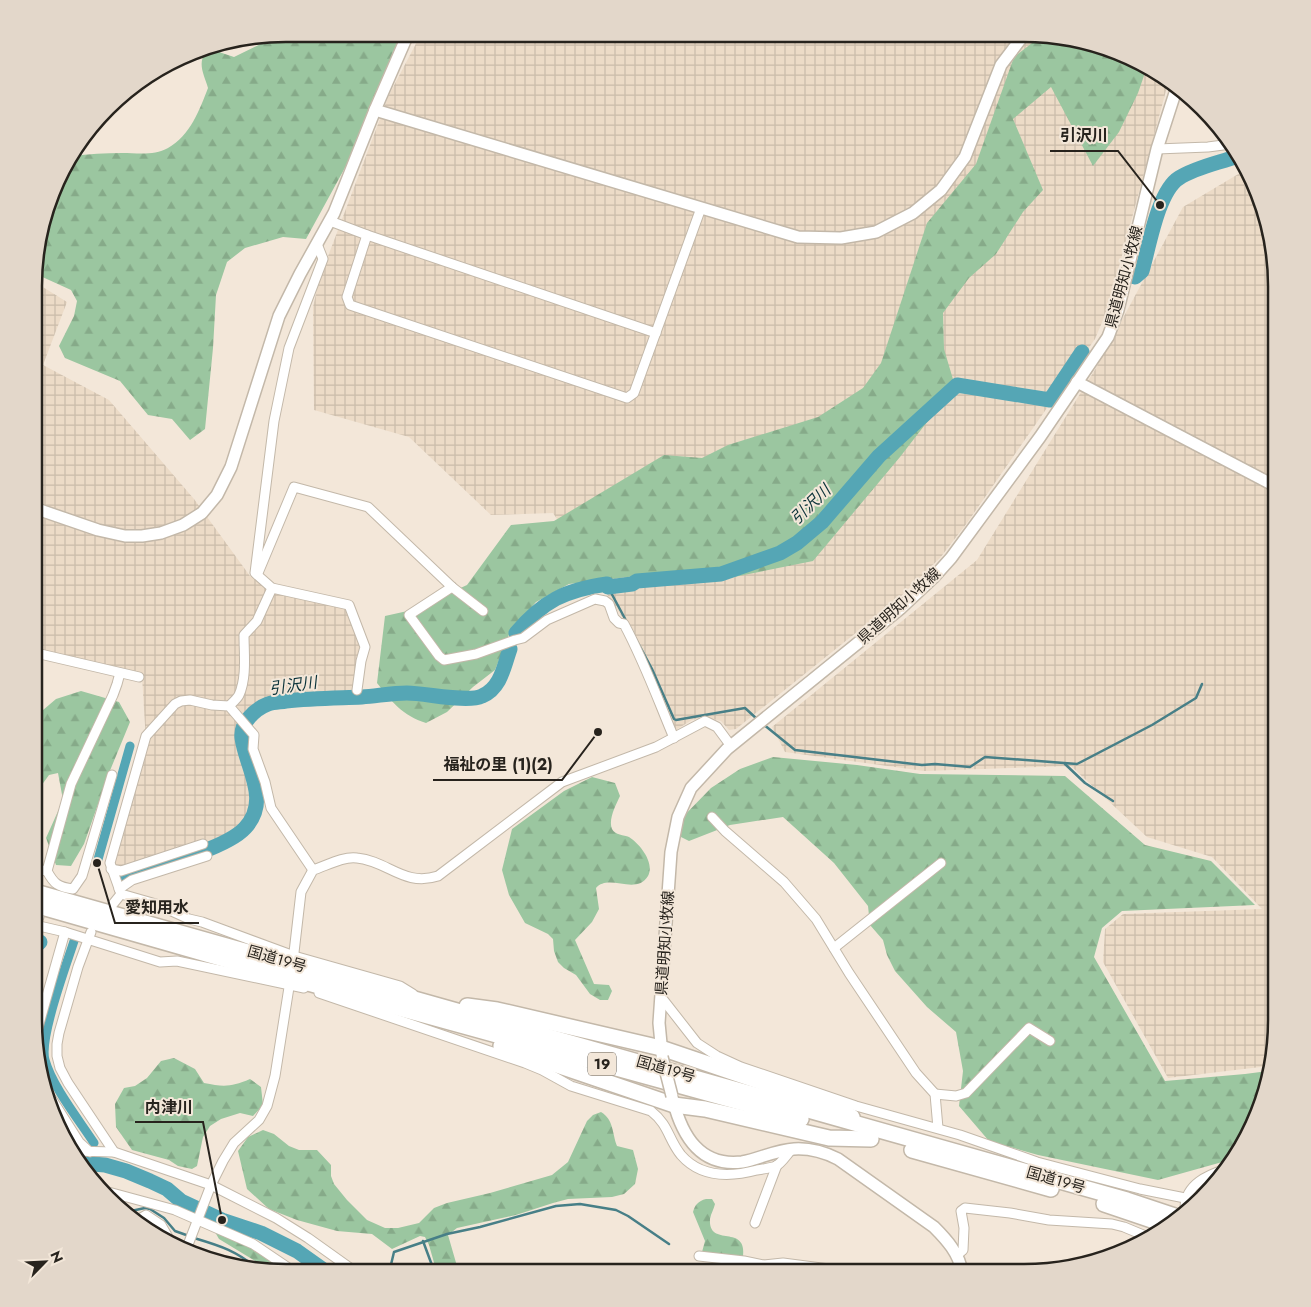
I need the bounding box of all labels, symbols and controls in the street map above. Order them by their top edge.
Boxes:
callout: 引沢川 [1050,120,1118,151]
text: 引沢川 [1060,124,1108,147]
street label: 県道明知小牧線 [1100,223,1148,331]
water label: 引沢川 [785,478,837,529]
street label: 県道明知小牧線 [853,563,945,649]
water label: 引沢川 [268,670,320,700]
callout: 福祉の里 (1)(2) [433,749,562,780]
text: 福祉の里 (1)(2) [443,753,553,776]
street label: 県道明知小牧線 [650,890,680,996]
callout: 愛知用水 [115,892,199,923]
text: 愛知用水 [125,896,189,919]
street label: 国道19号 [245,940,309,978]
street label: 国道19号 [634,1050,698,1088]
road number: 19 [588,1052,616,1076]
callout: 内津川 [135,1091,203,1122]
text: 内津川 [145,1096,193,1119]
street label: 国道19号 [1024,1161,1088,1199]
north arrow [20,1237,70,1287]
text: N [45,1248,68,1266]

